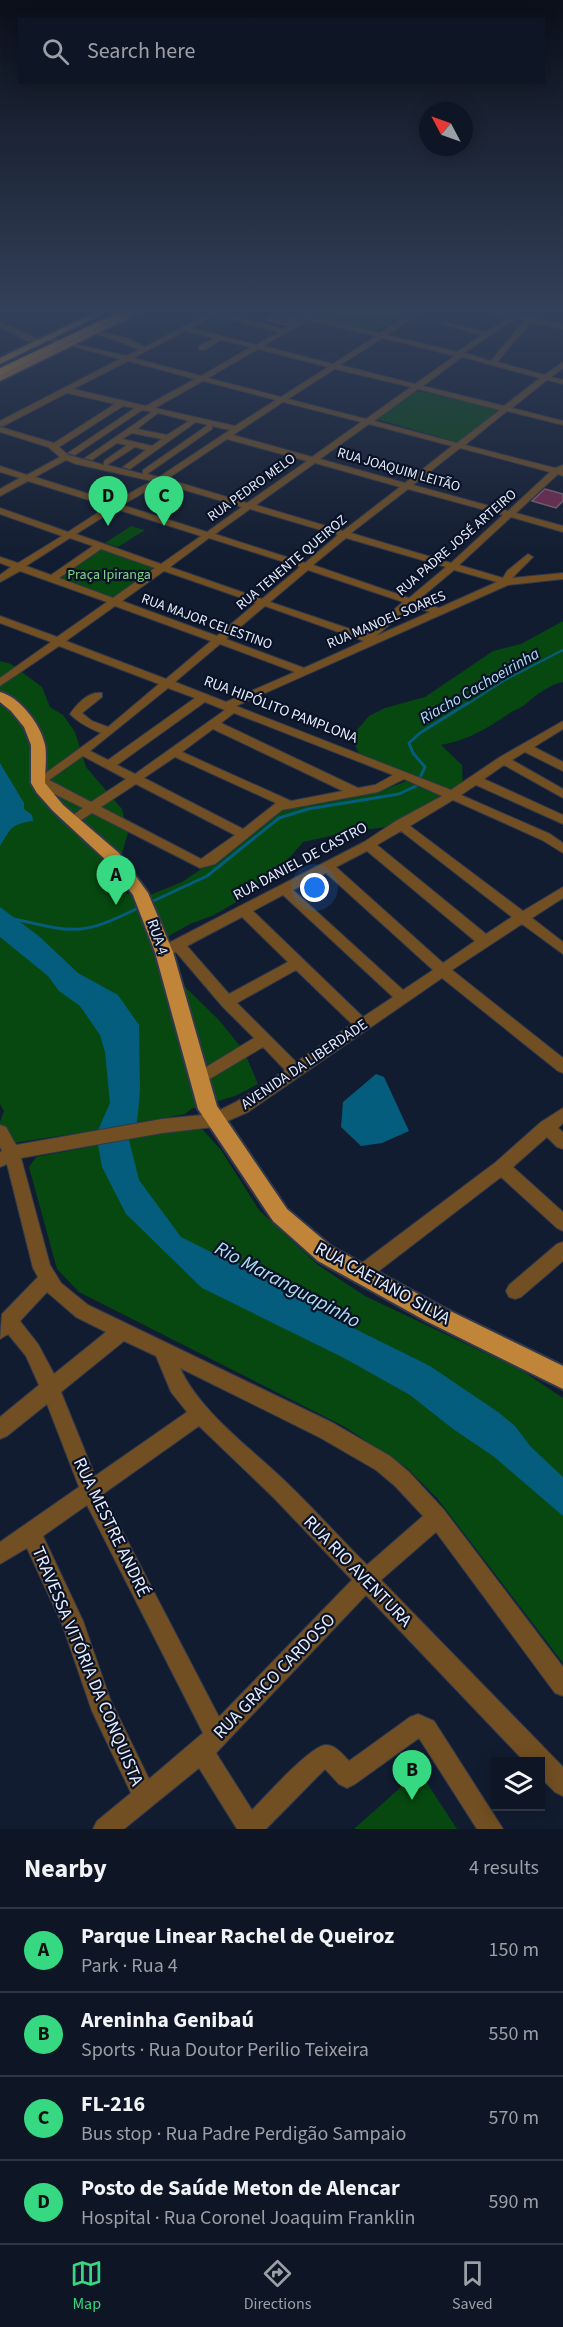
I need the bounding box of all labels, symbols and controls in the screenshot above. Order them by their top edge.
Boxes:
search box [18,18,545,84]
icon: search [39,35,72,68]
text: Search here [87,35,195,67]
north arrow [419,102,473,156]
street label: RUA JOAQUIM LEITÃO [335,443,463,497]
street label: RUA PEDRO MELO [203,449,300,527]
pin: D [88,476,128,526]
pin: C [144,476,184,526]
street label: RUA PADRE JOSÉ ARTEIRO [392,485,521,601]
street label: RUA TENENTE QUEIROZ [232,510,351,615]
park label: Praça Ipiranga [67,565,151,585]
street label: RUA MANOEL SOARES [324,586,449,654]
street label: RUA MAJOR CELESTINO [138,589,275,655]
water label: Riacho Cachoeirinha [416,642,544,729]
street label: RUA HIPÓLITO PAMPLONA [201,670,362,749]
street label: RUA DANIEL DE CASTRO [229,817,371,906]
pin: A [96,856,136,905]
your location [300,873,329,902]
street label: RUA 4 [142,916,174,958]
street label: AVENIDA DA LIBERDADE [237,1014,372,1115]
water label: Rio Maranguapinho [210,1235,365,1335]
street label: RUA CAETANO SILVA [311,1236,455,1331]
street label: RUA MESTRE ANDRÉ [67,1453,156,1601]
street label: RUA RIO AVENTURA [298,1510,418,1633]
street label: TRAVESSA VITÓRIA DA CONQUISTA [26,1543,150,1790]
street label: RUA GRACO CARDOSO [208,1608,341,1745]
pin: B [392,1750,432,1800]
map controls [491,1757,545,1811]
button: layers [491,1757,545,1811]
text: Nearby [24,1850,107,1887]
text: 4 results [469,1854,539,1882]
text: Parque Linear Rachel de Queiroz [81,1920,394,1952]
text: A [38,1936,49,1964]
text: 150 m [489,1936,539,1964]
text: Park · Rua 4 [81,1952,178,1980]
text: Areninha Genibaú [81,2004,254,2036]
text: B [37,2020,50,2048]
text: 550 m [489,2020,539,2048]
text: Sports · Rua Doutor Perilio Teixeira [81,2036,369,2064]
text: FL-216 [81,2088,145,2120]
text: C [38,2104,49,2132]
text: 570 m [489,2104,539,2132]
text: Bus stop · Rua Padre Perdigão Sampaio [81,2120,406,2148]
text: Posto de Saúde Meton de Alencar [81,2172,400,2204]
text: D [37,2188,50,2216]
text: 590 m [489,2188,539,2216]
text: Hospital · Rua Coronel Joaquim Franklin [81,2204,415,2232]
tab: Map [70,2257,103,2315]
tab: Directions [244,2257,311,2315]
tab: Saved [452,2257,493,2315]

